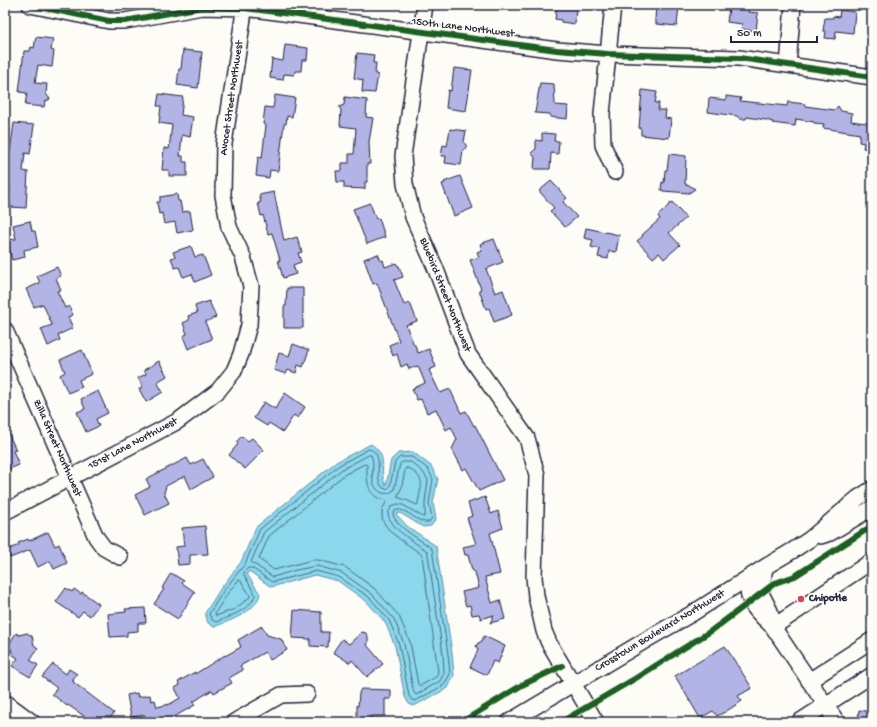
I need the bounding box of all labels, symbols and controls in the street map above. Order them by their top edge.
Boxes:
street label: 150th Lane Northwest [410,16,516,40]
scale bar [731,18,817,44]
text: 50 m [737,27,762,41]
street label: Avocet Street Northwest [218,39,246,156]
street label: Bluebird Street Northwest [416,235,474,355]
street label: Zilla Street Northwest [30,398,84,500]
street label: 151st Lane Northwest [85,415,181,473]
street label: Crosstown Boulevard Northwest [593,587,728,674]
place label: Chipotle [808,592,848,605]
marker: Chipotle [796,594,806,604]

